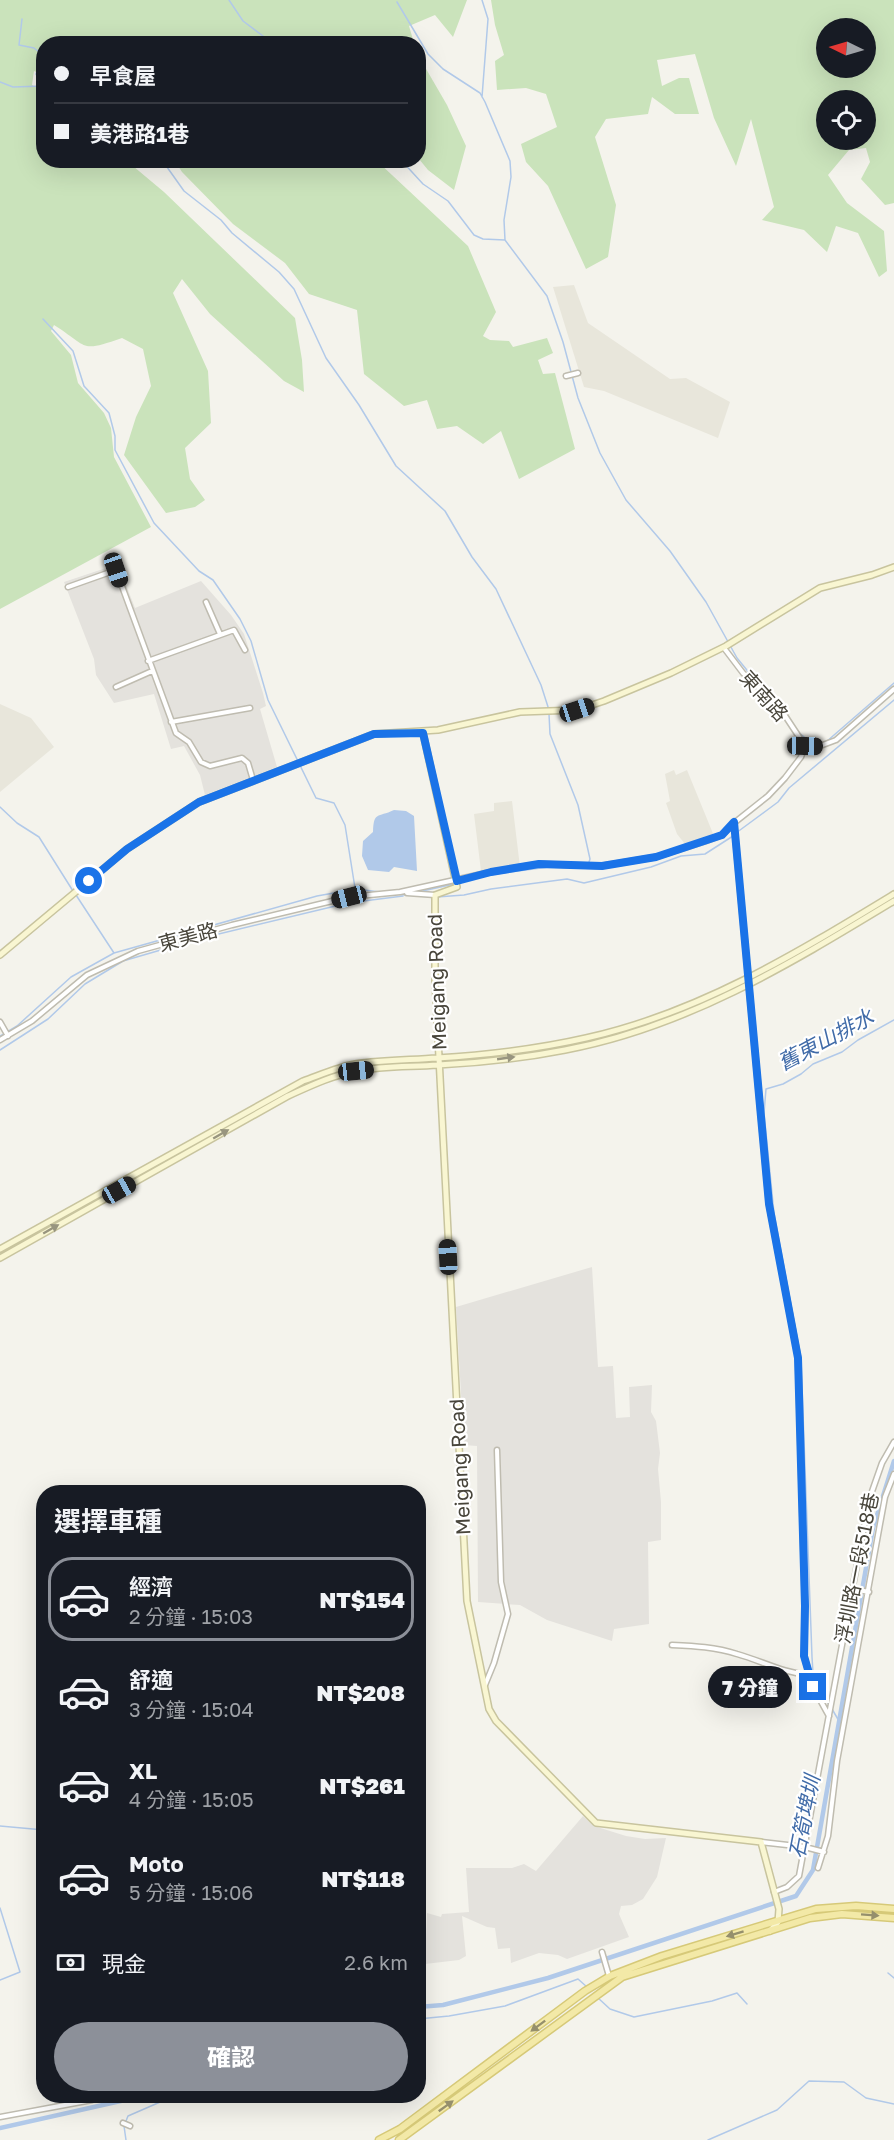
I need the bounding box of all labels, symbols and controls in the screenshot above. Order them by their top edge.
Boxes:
north arrow [816,18,876,78]
map controls [816,18,876,150]
text: 早食屋 [90,62,156,89]
button: locate [816,90,876,150]
text: 美港路1巷 [90,120,189,147]
car [102,550,130,590]
street label: 東南路 [736,665,794,726]
car [557,696,597,724]
car [787,737,823,755]
route start [75,867,102,894]
car [329,884,369,910]
street label: Meigang Road [422,913,450,1051]
street label: 東美路 [156,917,220,955]
water label: 舊東山排水 [773,1003,879,1075]
one-way arrow [496,1053,515,1063]
car [337,1060,375,1082]
one-way arrow [213,1129,230,1139]
car [99,1173,139,1207]
one-way arrow [43,1224,60,1234]
car [438,1239,458,1275]
street label: Meigang Road [443,1398,475,1536]
street label: 浮圳路一段518巷 [830,1490,882,1645]
text: 選擇車種 [54,1505,162,1537]
icon: car [57,1572,111,1626]
text: 經濟 [129,1573,173,1600]
text: NT$154 [320,1586,405,1613]
text: 2 分鐘 · 15:03 [129,1604,253,1628]
icon: car [57,1665,111,1719]
text: 舒適 [129,1666,173,1693]
callout: 7 分鐘 [708,1666,792,1708]
route end [799,1673,826,1700]
text: 7 分鐘 [722,1675,778,1699]
text: NT$208 [316,1679,405,1706]
text: 3 分鐘 · 15:04 [129,1697,254,1721]
text: XL [129,1757,157,1784]
icon: car [57,1758,111,1812]
water label: 石筍埤圳 [783,1770,825,1861]
text: NT$261 [319,1772,405,1799]
text: 4 分鐘 · 15:05 [129,1787,254,1811]
text: Moto [129,1850,184,1877]
icon: car [57,1851,111,1905]
text: NT$118 [321,1865,405,1892]
text: 5 分鐘 · 15:06 [129,1880,253,1904]
one-way arrow [861,1911,880,1920]
one-way arrow [726,1930,744,1939]
icon: cash [54,1946,87,1979]
text: 現金 [102,1950,146,1977]
text: 2.6 km [344,1950,408,1974]
one-way arrow [531,2019,546,2031]
button: 確認 [54,2022,408,2091]
one-way arrow [439,2100,454,2112]

